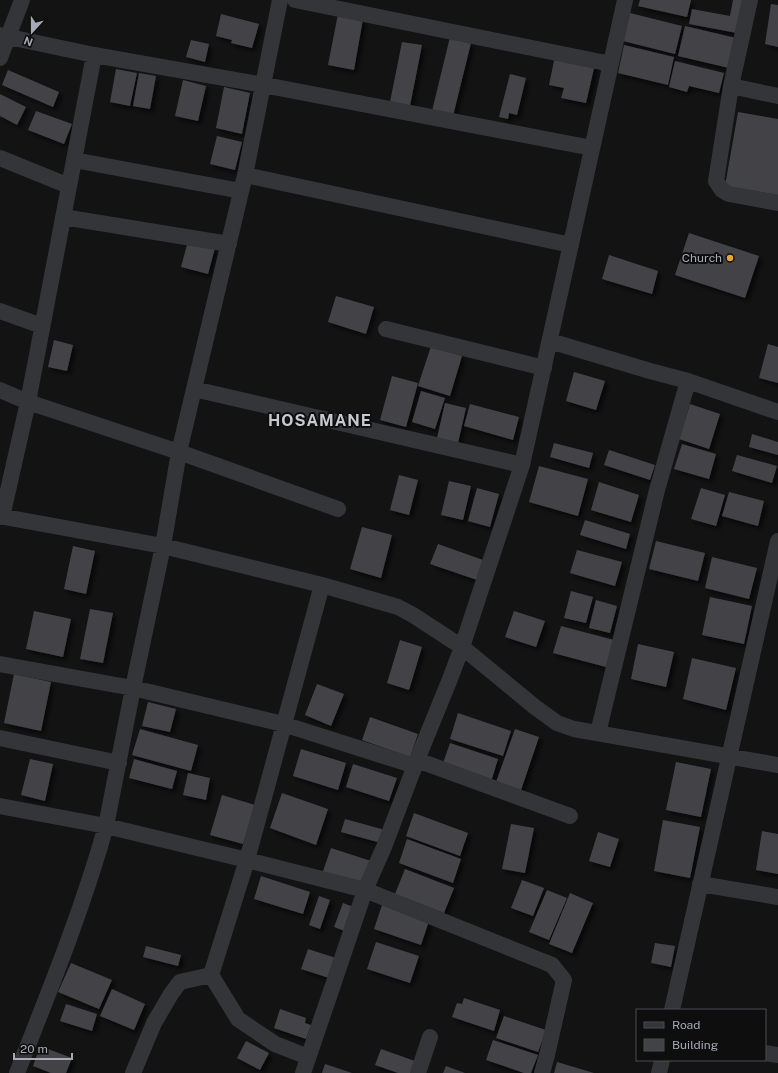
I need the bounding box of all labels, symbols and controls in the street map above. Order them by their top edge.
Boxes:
north arrow [12,12,52,52]
text: N [22,34,35,48]
place label: Church [682,251,722,265]
marker: Church [725,253,735,263]
district label: HOSAMANE [268,411,372,430]
legend [636,1009,766,1061]
text: Road [672,1018,700,1032]
scale bar [14,1035,72,1061]
text: Building [672,1038,718,1052]
text: 20 m [20,1042,48,1056]

